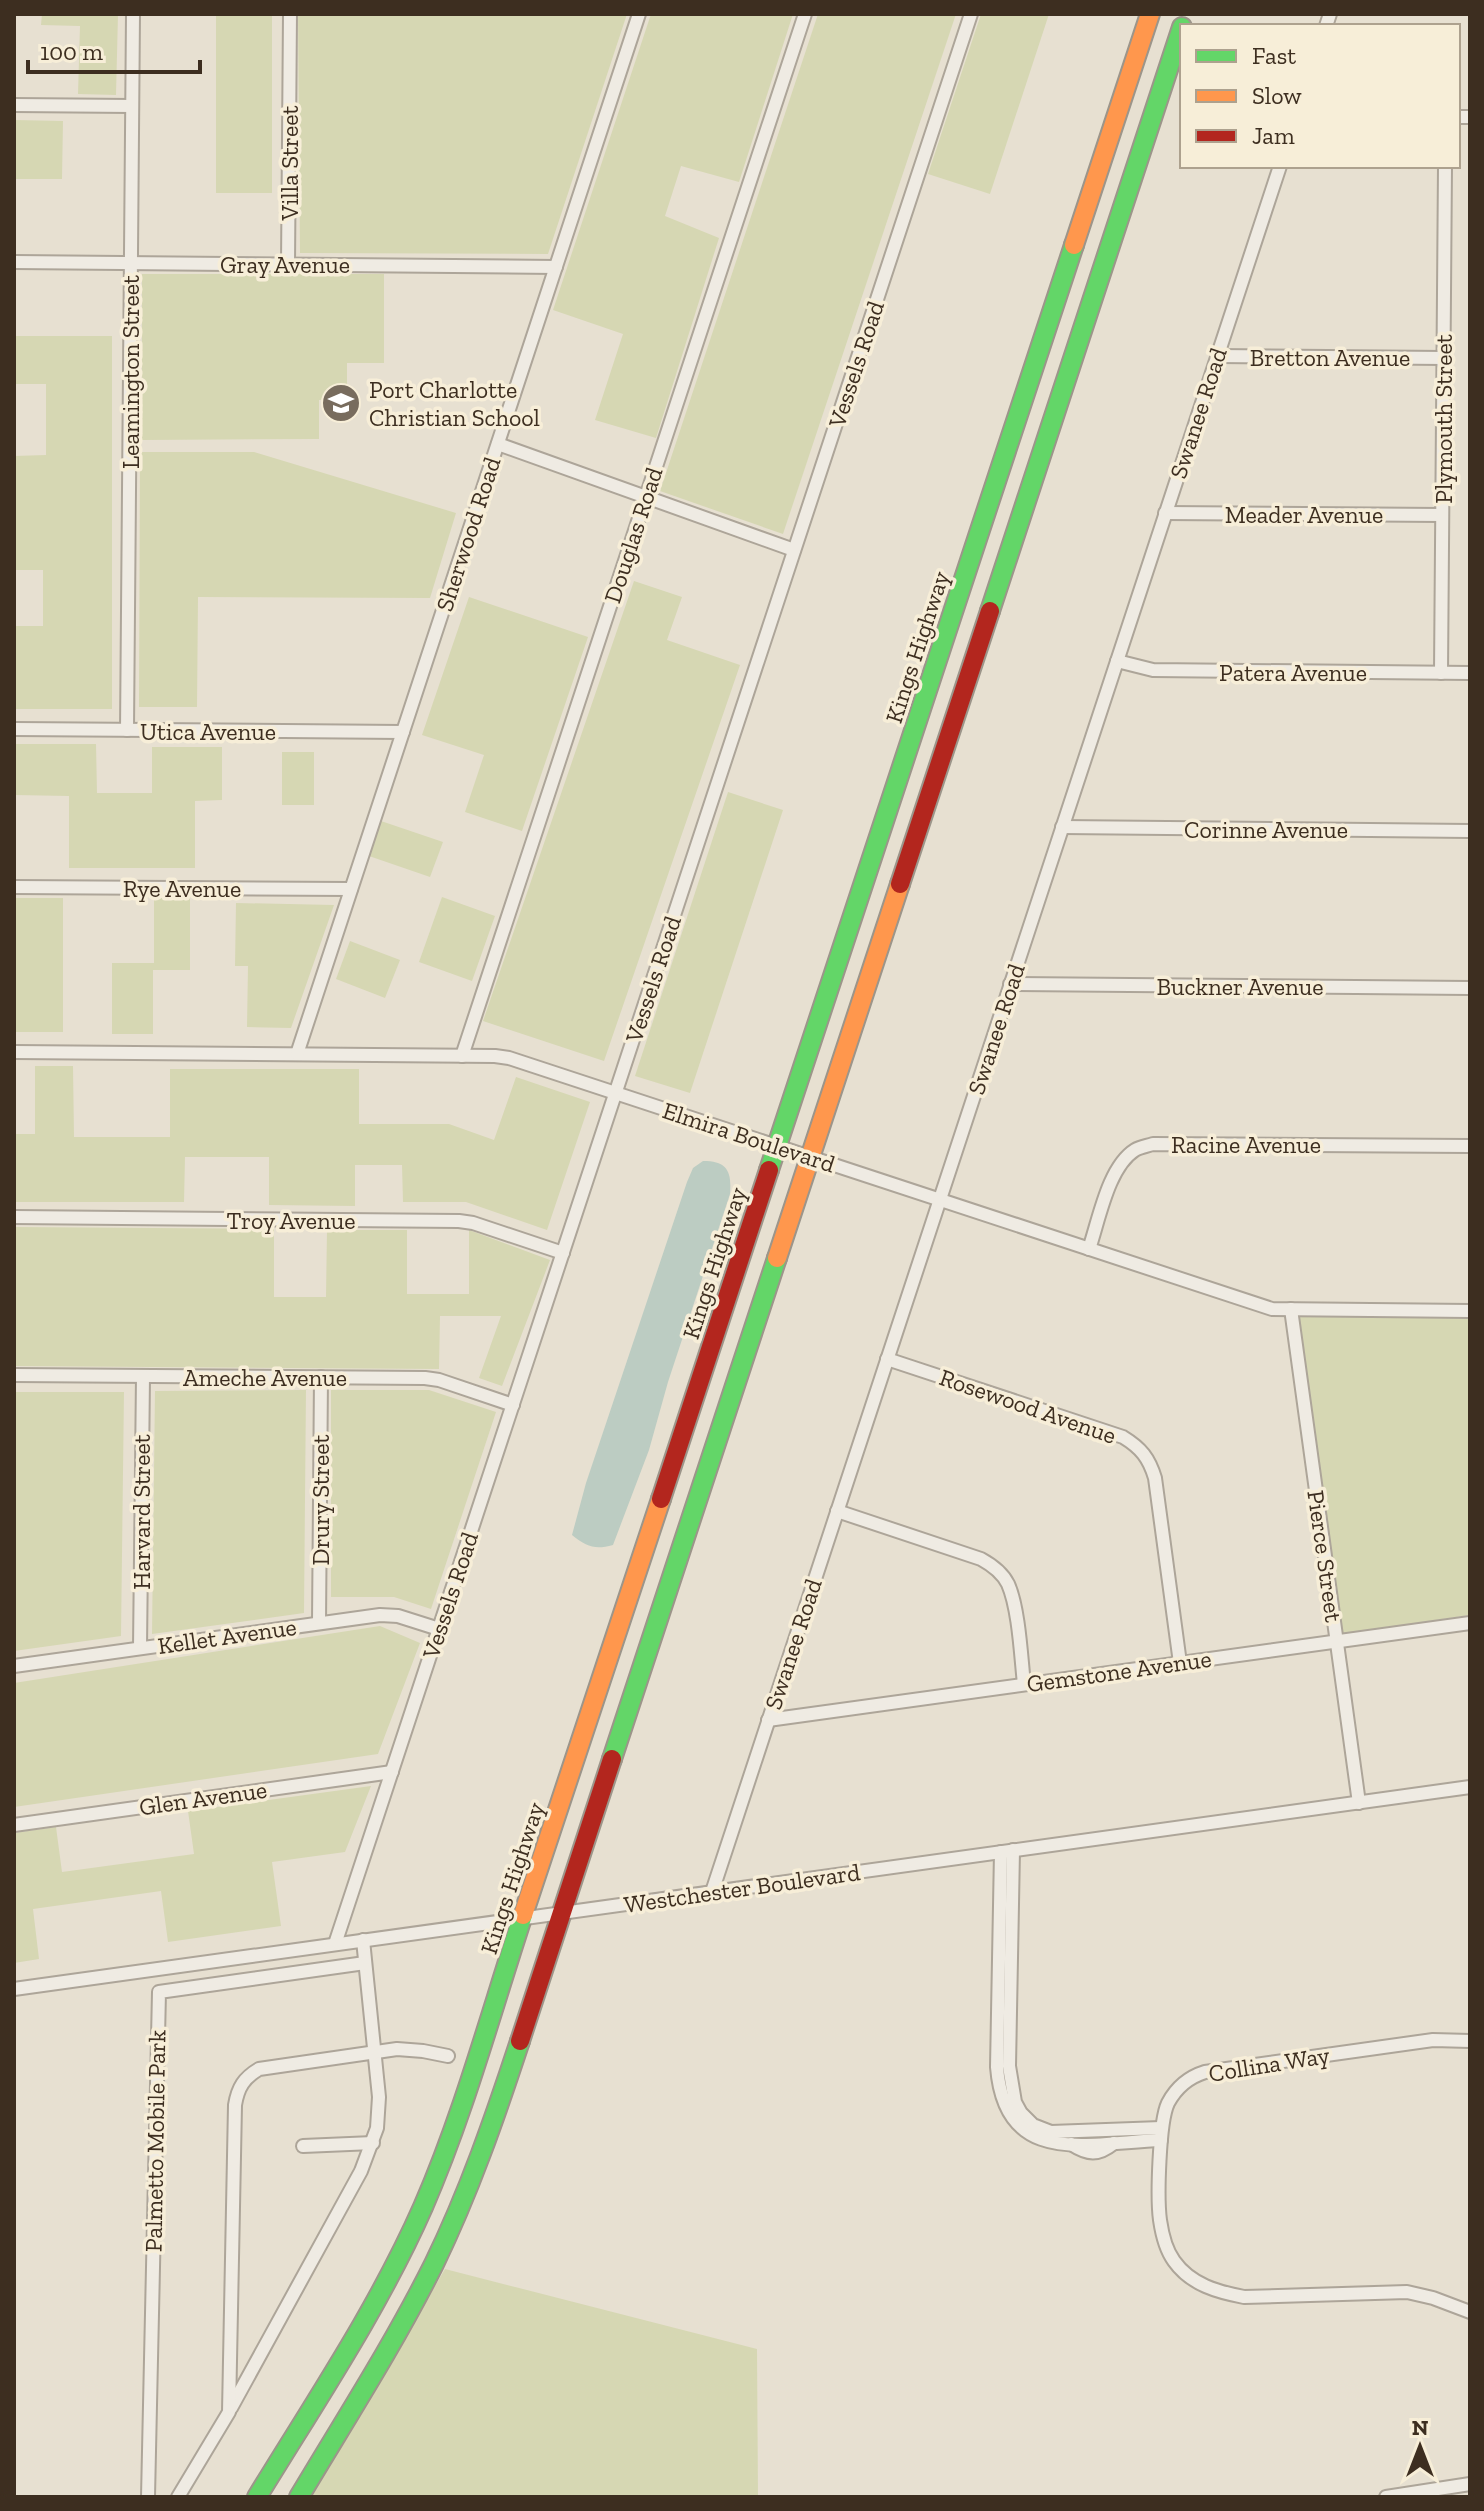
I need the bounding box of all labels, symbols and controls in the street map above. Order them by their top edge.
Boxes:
scale bar [28,24,200,74]
legend [1180,24,1460,168]
text: 100 m [40,37,103,66]
text: Fast [1252,41,1296,70]
text: Slow [1252,81,1302,110]
street label: Villa Street [275,105,304,221]
text: Jam [1252,121,1295,150]
street label: Gray Avenue [220,250,350,279]
street label: Leamington Street [116,275,145,469]
street label: Vessels Road [822,297,890,432]
street label: Plymouth Street [1429,334,1458,504]
street label: Bretton Avenue [1250,343,1410,372]
street label: Swanee Road [1163,344,1233,482]
place label: Port Charlotte Christian School [369,375,540,432]
school or university icon: Port Charlotte Christian School [320,382,362,424]
street label: Sherwood Road [429,453,507,615]
street label: Douglas Road [597,463,669,607]
street label: Meader Avenue [1225,500,1383,529]
street label: Kings Highway [879,567,955,726]
street label: Patera Avenue [1219,658,1367,687]
street label: Utica Avenue [140,717,276,746]
street label: Corinne Avenue [1184,815,1348,844]
street label: Rye Avenue [123,874,241,903]
street label: Vessels Road [619,912,687,1047]
street label: Swanee Road [961,960,1031,1098]
street label: Buckner Avenue [1156,972,1324,1001]
street label: Elmira Boulevard [659,1095,839,1179]
street label: Racine Avenue [1171,1130,1321,1159]
street label: Kings Highway [676,1183,752,1342]
street label: Troy Avenue [227,1206,356,1235]
street label: Rosewood Avenue [936,1362,1120,1450]
street label: Ameche Avenue [183,1363,347,1392]
street label: Harvard Street [127,1434,156,1590]
street label: Drury Street [306,1434,335,1565]
street label: Pierce Street [1301,1488,1349,1624]
street label: Vessels Road [416,1528,484,1663]
street label: Swanee Road [758,1575,828,1713]
street label: Kellet Avenue [156,1612,298,1660]
street label: Gemstone Avenue [1025,1644,1213,1698]
street label: Glen Avenue [137,1775,269,1821]
street label: Kings Highway [474,1798,550,1957]
street label: Westchester Boulevard [622,1857,862,1919]
street label: Palmetto Mobile Park [139,2029,171,2252]
street label: Collina Way [1206,2040,1332,2088]
north arrow [1380,2407,1460,2487]
text: N [1412,2414,1429,2441]

